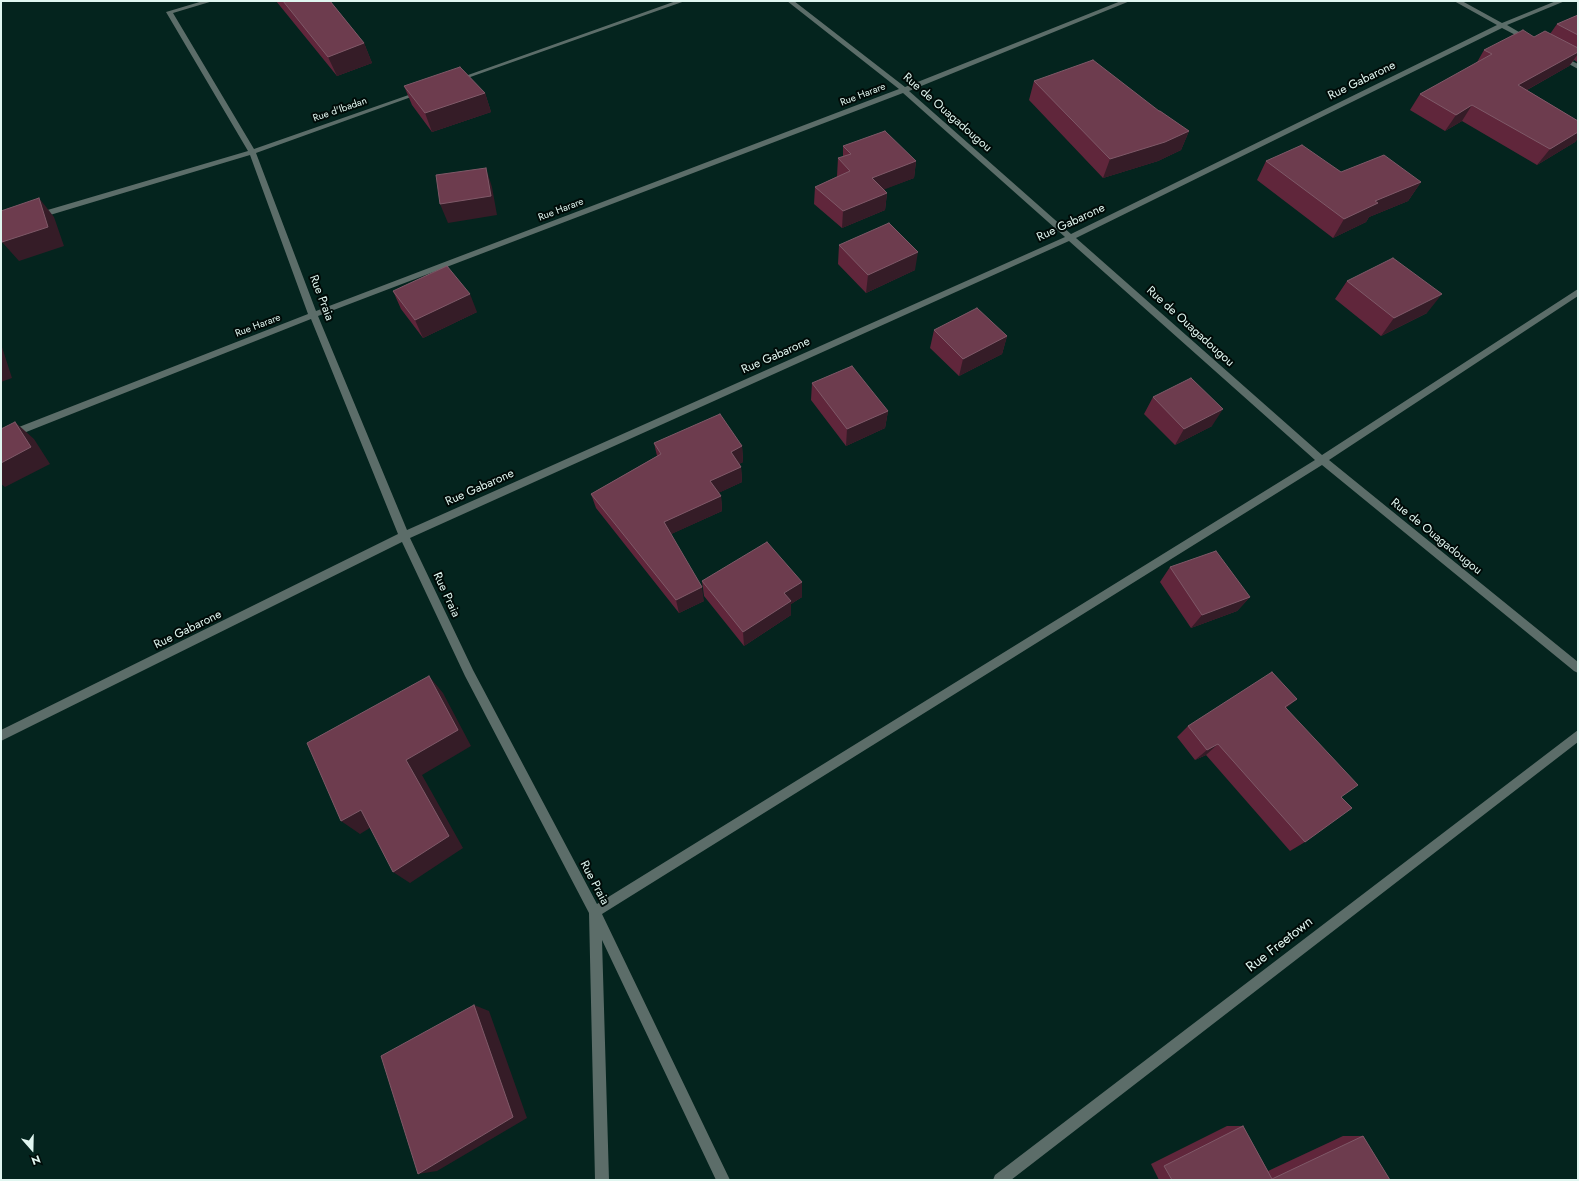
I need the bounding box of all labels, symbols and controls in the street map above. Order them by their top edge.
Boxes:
street label: Rue Gabarone [1326,58,1398,104]
street label: Rue de Ouagadougou [900,71,994,155]
street label: Rue Harare [839,81,887,109]
street label: Rue d'Ibadan [311,95,369,125]
street label: Rue Harare [537,196,585,224]
street label: Rue Gabarone [1035,201,1107,245]
street label: Rue Praia [306,273,336,323]
street label: Rue de Ouagadougou [1143,284,1237,370]
street label: Rue Harare [234,312,282,340]
street label: Rue Gabarone [740,334,812,378]
street label: Rue Gabarone [444,466,516,510]
street label: Rue de Ouagadougou [1388,496,1484,578]
street label: Rue Praia [429,570,463,620]
street label: Rue Gabarone [152,607,224,653]
street label: Rue Praia [576,858,612,908]
street label: Rue Freetown [1243,914,1317,976]
north arrow [12,1129,52,1169]
text: N [29,1151,43,1169]

